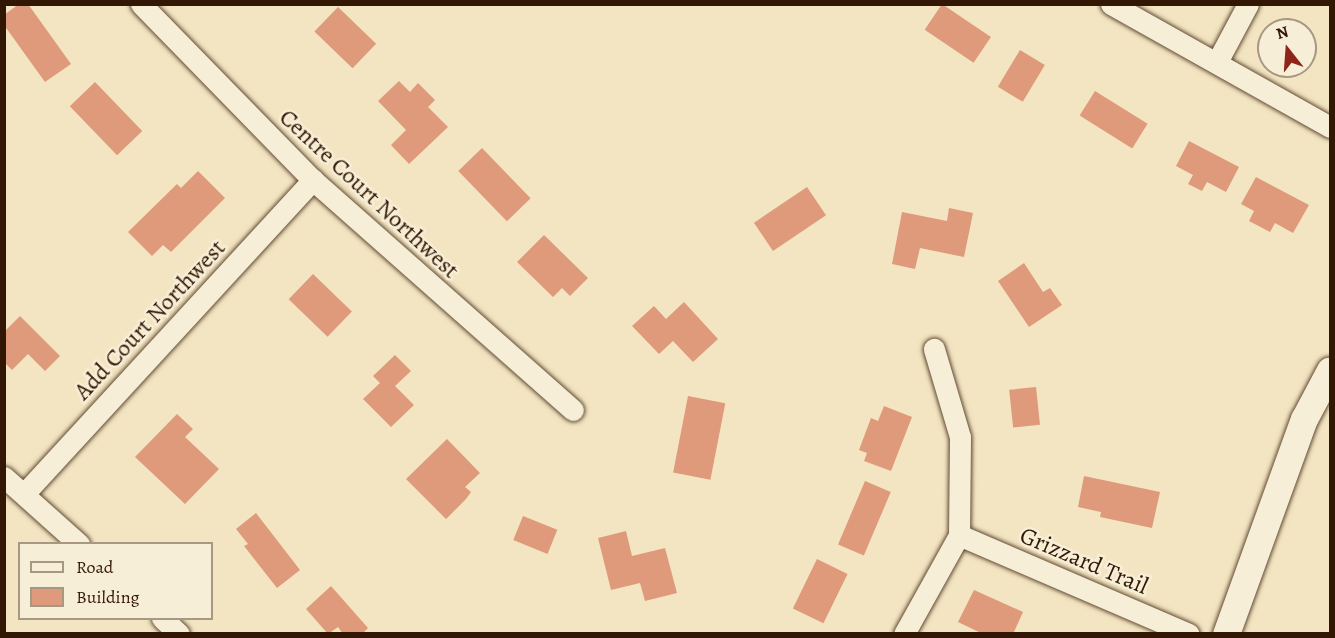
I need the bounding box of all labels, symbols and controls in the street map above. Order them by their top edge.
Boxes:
north arrow [1257,18,1317,78]
text: N [1274,20,1291,45]
street label: Centre Court Northwest [273,103,465,285]
street label: Add Court Northwest [68,234,232,406]
street label: Grizzard Trail [1016,521,1152,601]
legend [18,542,213,620]
text: Road [76,555,113,579]
text: Building [76,585,140,609]

